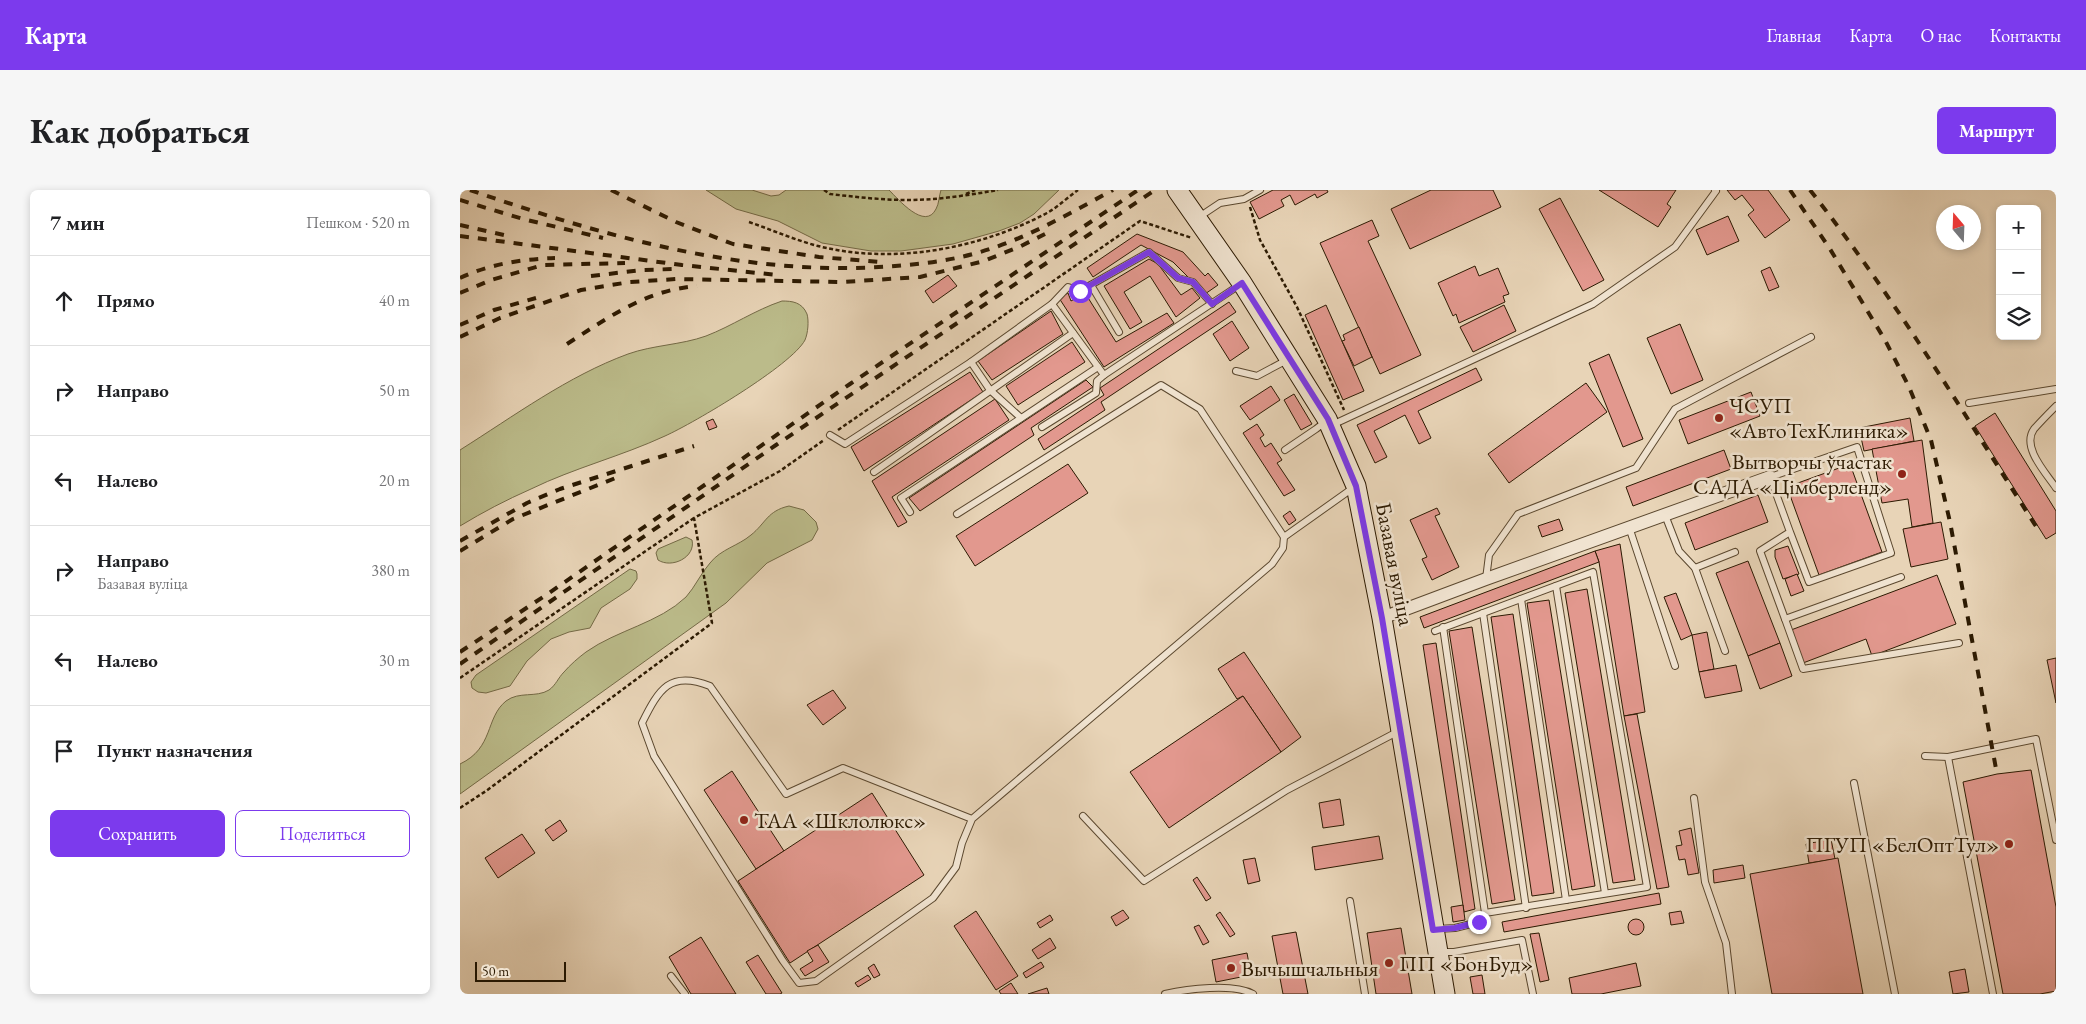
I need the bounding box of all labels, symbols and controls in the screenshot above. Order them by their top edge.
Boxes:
text: Карта [25,20,87,51]
text: Главная [1767,24,1821,47]
text: Карта [1849,24,1892,47]
text: О нас [1920,24,1962,47]
text: Контакты [1990,24,2061,47]
button: Маршрут [1937,107,2056,154]
text: Как добраться [30,108,250,153]
north arrow [1936,205,1981,250]
map controls [1996,205,2041,340]
button: + [1996,205,2041,250]
text: 7 мин [50,209,105,236]
text: Пешком · 520 m [306,212,410,233]
button: − [1996,250,2041,295]
route start [1069,280,1092,303]
icon: ahead [50,287,78,315]
text: Прямо [97,288,155,313]
text: 40 m [379,290,410,311]
button: layers [1996,295,2041,340]
icon: right [50,377,78,405]
text: Направо [97,378,169,403]
text: 50 m [379,380,410,401]
place label: ЧСУП «АвтоТехКлиника» [1729,391,1909,445]
marker: ЧСУП «АвтоТехКлиника» [1713,412,1725,424]
place label: Вытворчы ўчастак САДА «Цімберленд» [1693,447,1892,501]
icon: left [50,467,78,495]
text: Налево [97,468,158,493]
marker: Вытворчы ўчастак САДА «Цімберленд» [1896,468,1908,480]
text: 20 m [379,470,410,491]
street label: Базавая вуліца [1369,500,1421,628]
text: Направо [97,548,169,573]
icon: right [50,557,78,585]
text: 380 m [371,560,410,581]
text: Базавая вуліца [97,573,188,594]
icon: left [50,647,78,675]
text: Налево [97,648,158,673]
text: 30 m [379,650,410,671]
icon: arrive [50,737,78,765]
text: Пункт назначения [97,738,253,763]
place label: ТАА «Шклолюкс» [754,806,926,835]
button: Сохранить [50,810,225,857]
button: Поделиться [235,810,410,857]
marker: ТАА «Шклолюкс» [738,814,750,826]
place label: ПГУП «БелОптТул» [1805,830,1999,859]
marker: ПГУП «БелОптТул» [2003,838,2015,850]
route end [1468,911,1491,934]
place label: ПП «БонБуд» [1399,949,1533,978]
place label: Вычышчальныя [1241,954,1379,983]
marker: ПП «БонБуд» [1383,957,1395,969]
scale bar [475,959,566,982]
text: 50 m [482,962,509,980]
marker: Вычышчальныя [1225,962,1237,974]

